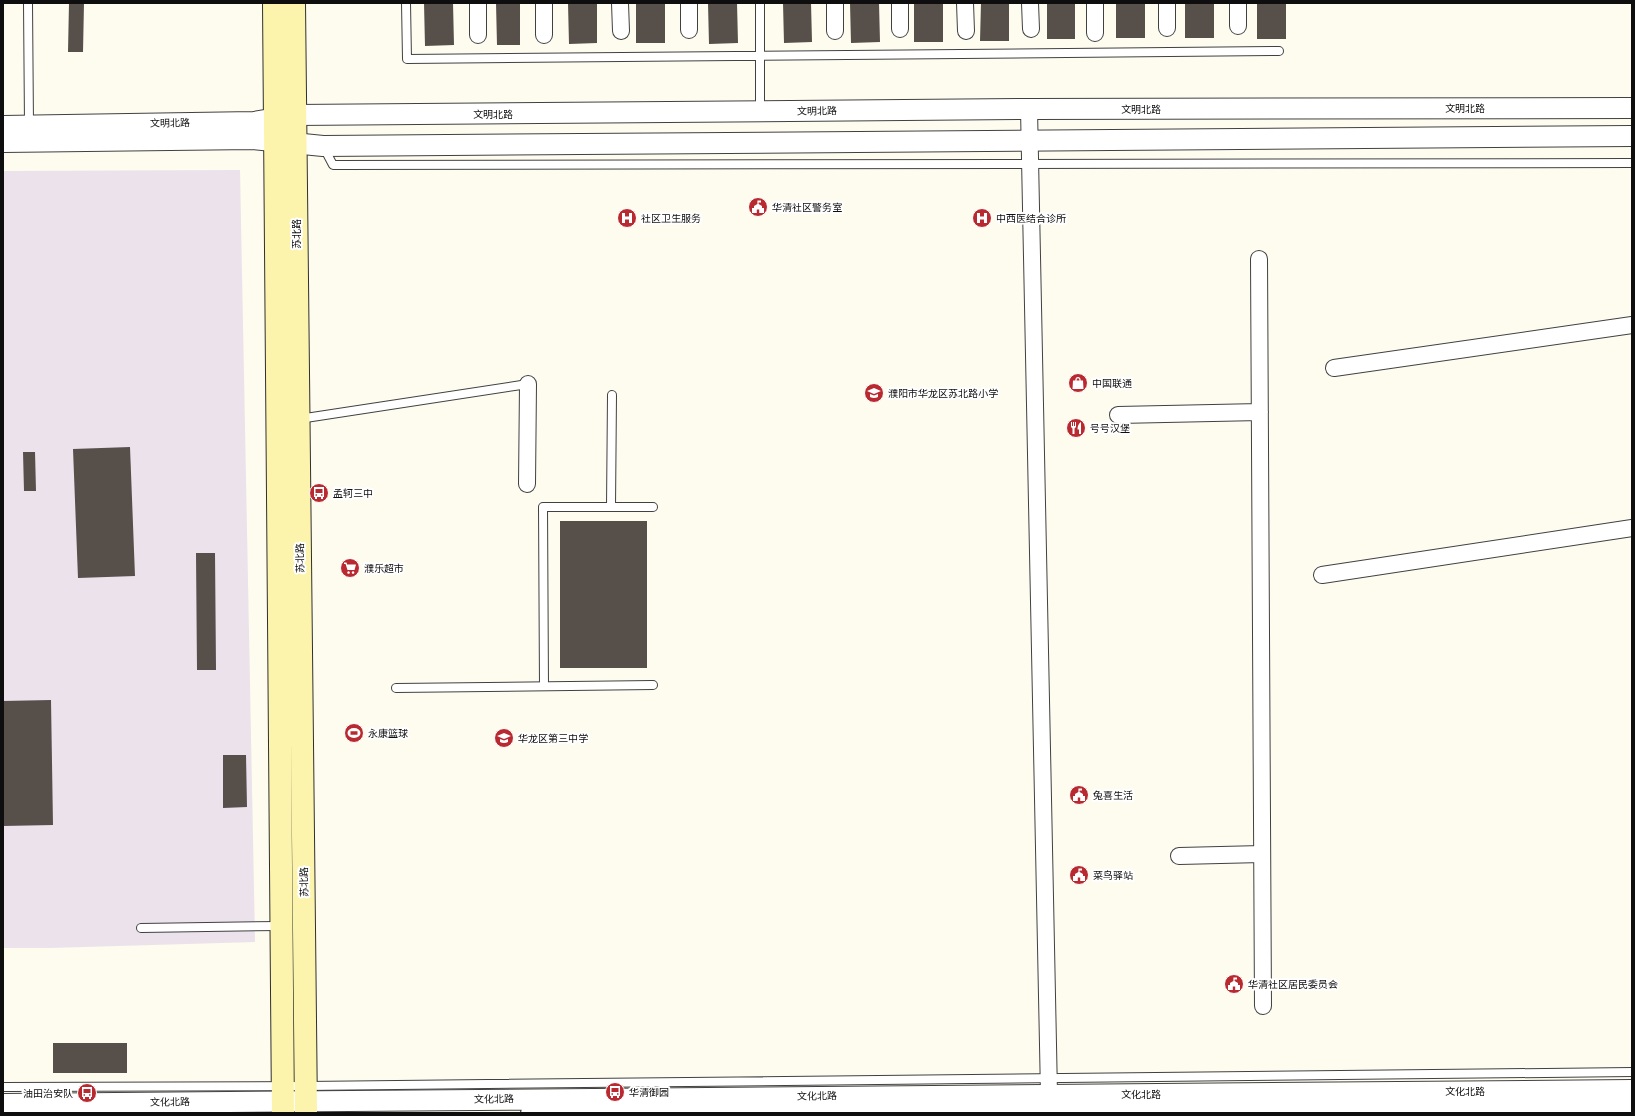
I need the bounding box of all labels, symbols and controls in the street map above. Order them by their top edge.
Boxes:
street label: 文明北路 [1445,103,1485,114]
street label: 文明北路 [1121,104,1161,115]
street label: 文明北路 [797,105,837,117]
street label: 文明北路 [473,109,513,120]
street label: 文明北路 [150,117,190,129]
public building icon: 华清社区警务室 [747,196,769,218]
place label: 华清社区警务室 [772,202,842,213]
hospital icon: 社区卫生服务 [616,207,638,229]
hospital icon: 中西医结合诊所 [971,207,993,229]
place label: 社区卫生服务 [641,213,701,224]
place label: 中西医结合诊所 [996,213,1066,224]
street label: 苏北路 [291,219,302,249]
shop icon: 中国联通 [1067,372,1089,394]
place label: 中国联通 [1092,378,1132,389]
school or university icon: 濮阳市华龙区苏北路小学 [863,382,885,404]
place label: 濮阳市华龙区苏北路小学 [888,388,998,399]
restaurant icon: 号号汉堡 [1065,417,1087,439]
place label: 号号汉堡 [1090,423,1130,434]
bus stop icon: 孟轲三中 [308,482,330,504]
place label: 孟轲三中 [333,488,373,499]
street label: 苏北路 [294,543,306,573]
supermarket icon: 濮乐超市 [339,557,361,579]
place label: 濮乐超市 [364,563,404,574]
sports icon: 永康篮球 [343,722,365,744]
school or university icon: 华龙区第三中学 [493,727,515,749]
place label: 永康篮球 [368,728,408,739]
place label: 华龙区第三中学 [518,733,588,744]
public building icon: 兔喜生活 [1068,784,1090,806]
place label: 兔喜生活 [1093,790,1133,801]
public building icon: 菜鸟驿站 [1068,864,1090,886]
street label: 苏北路 [298,867,310,897]
place label: 菜鸟驿站 [1093,870,1133,881]
public building icon: 华清社区居民委员会 [1223,973,1245,995]
place label: 华清社区居民委员会 [1248,979,1338,990]
bus stop icon: 华清御园 [604,1081,626,1103]
bus stop icon: 油田治安队 [76,1082,98,1104]
street label: 文化北路 [1445,1086,1485,1097]
place label: 华清御园 [629,1087,669,1098]
place label: 油田治安队 [23,1088,73,1099]
street label: 文化北路 [1121,1089,1161,1100]
street label: 文化北路 [797,1090,837,1102]
street label: 文化北路 [474,1093,514,1105]
street label: 文化北路 [150,1096,190,1108]

